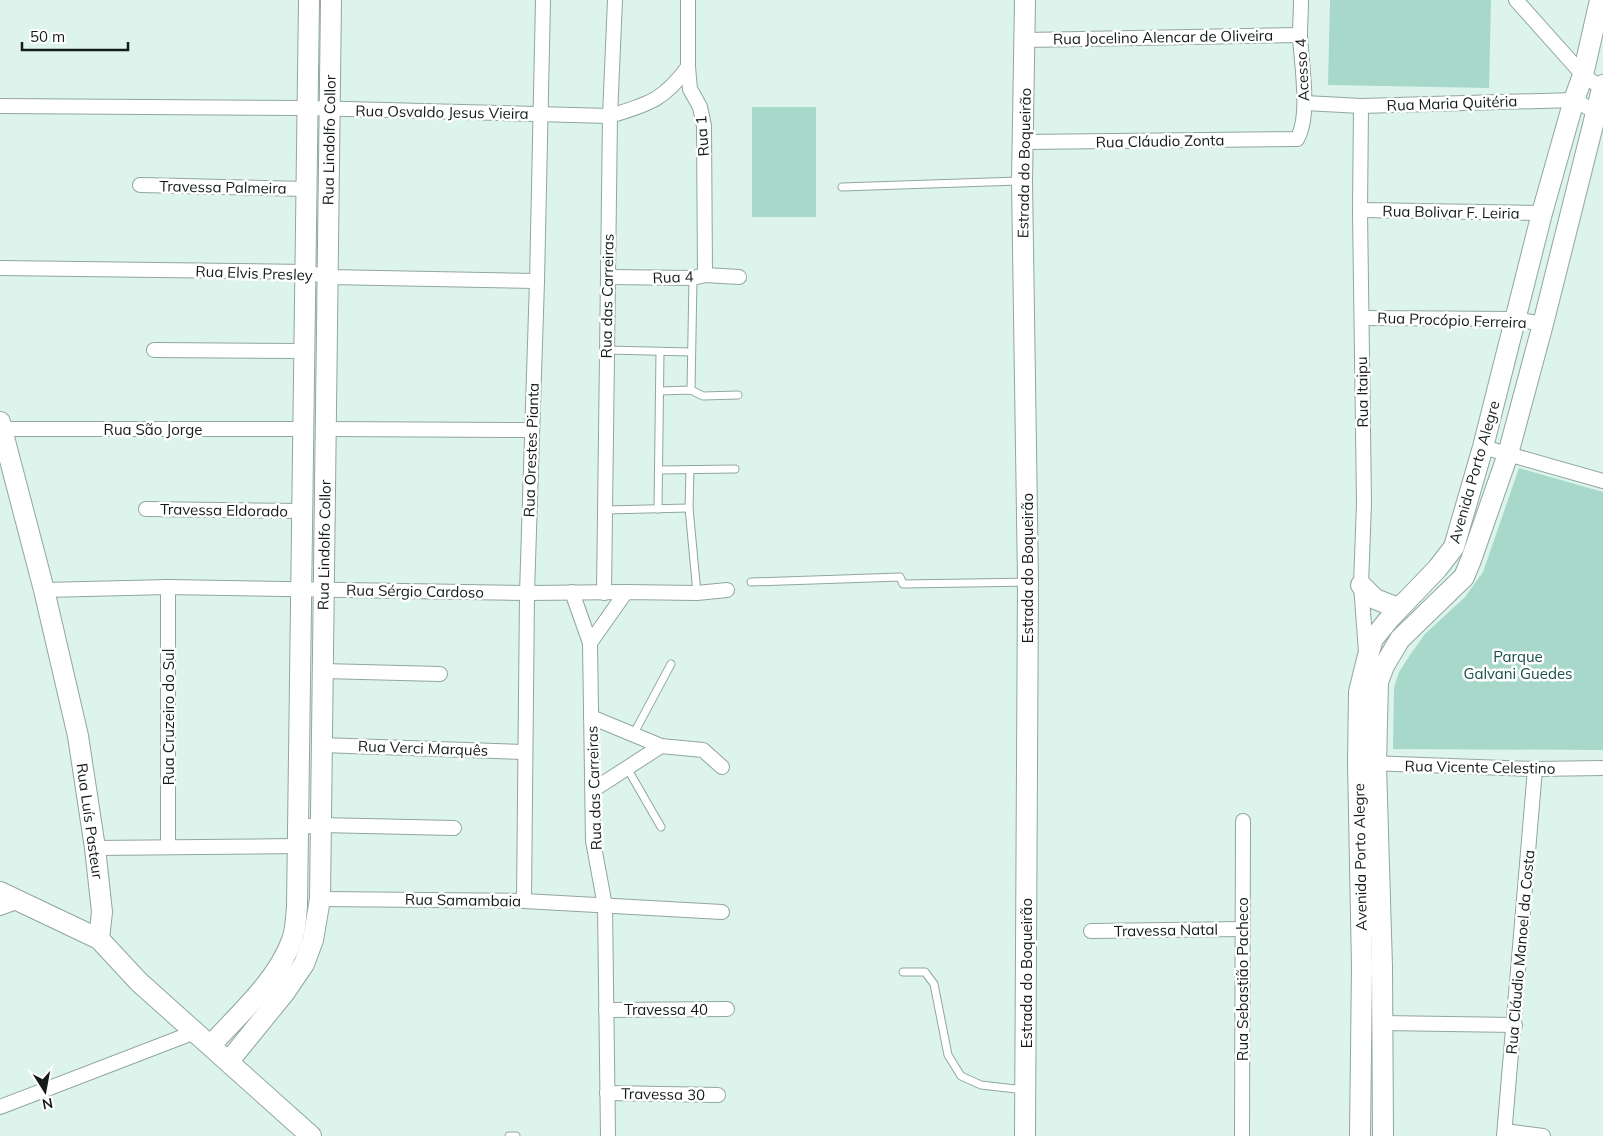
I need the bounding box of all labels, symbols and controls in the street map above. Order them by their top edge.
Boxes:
scale bar [22,20,129,52]
street label: Rua Jocelino Alencar de Oliveira [1053,26,1273,48]
text: 50 m [30,27,65,46]
street label: Acesso 4 [1291,38,1313,102]
street label: Rua Lindolfo Collor [318,74,340,205]
street label: Estrada do Boqueirão [1013,88,1035,238]
street label: Rua Maria Quitéria [1386,91,1518,115]
street label: Rua Osvaldo Jesus Vieira [355,101,529,123]
street label: Rua 1 [691,115,713,157]
street label: Rua Cláudio Zonta [1095,130,1225,152]
street label: Travessa Palmeira [159,176,287,198]
street label: Rua Bolivar F. Leiria [1382,201,1520,223]
street label: Rua das Carreiras [596,234,618,358]
street label: Rua Elvis Presley [195,261,313,285]
street label: Rua 4 [652,267,694,287]
street label: Rua Procópio Ferreira [1377,308,1527,332]
street label: Rua Itaipu [1352,356,1372,428]
street label: Rua Orestes Pianta [519,382,543,518]
street label: Avenida Porto Alegre [1445,398,1503,546]
street label: Rua São Jorge [104,420,202,439]
street label: Rua Lindolfo Collor [313,479,335,610]
street label: Estrada do Boqueirão [1018,493,1037,643]
street label: Travessa Eldorado [160,499,288,521]
street label: Rua Sérgio Cardoso [346,580,484,602]
park label: Parque Galvani Guedes [1463,647,1573,683]
street label: Rua Cruzeiro do Sul [159,649,178,785]
street label: Rua das Carreiras [582,725,606,851]
street label: Rua Verci Marquês [357,736,489,760]
street label: Rua Vicente Celestino [1405,756,1555,778]
street label: Rua Luís Pasteur [72,762,108,881]
street label: Avenida Porto Alegre [1349,783,1371,931]
street label: Rua Cláudio Manoel da Costa [1502,849,1538,1055]
street label: Rua Samambaia [405,889,521,911]
street label: Rua Sebastião Pacheco [1233,897,1252,1061]
street label: Estrada do Boqueirão [1017,898,1036,1048]
street label: Travessa Natal [1114,920,1218,940]
street label: Travessa 40 [624,1000,708,1019]
north arrow [20,1066,70,1116]
street label: Travessa 30 [621,1084,705,1104]
text: N [41,1094,54,1114]

